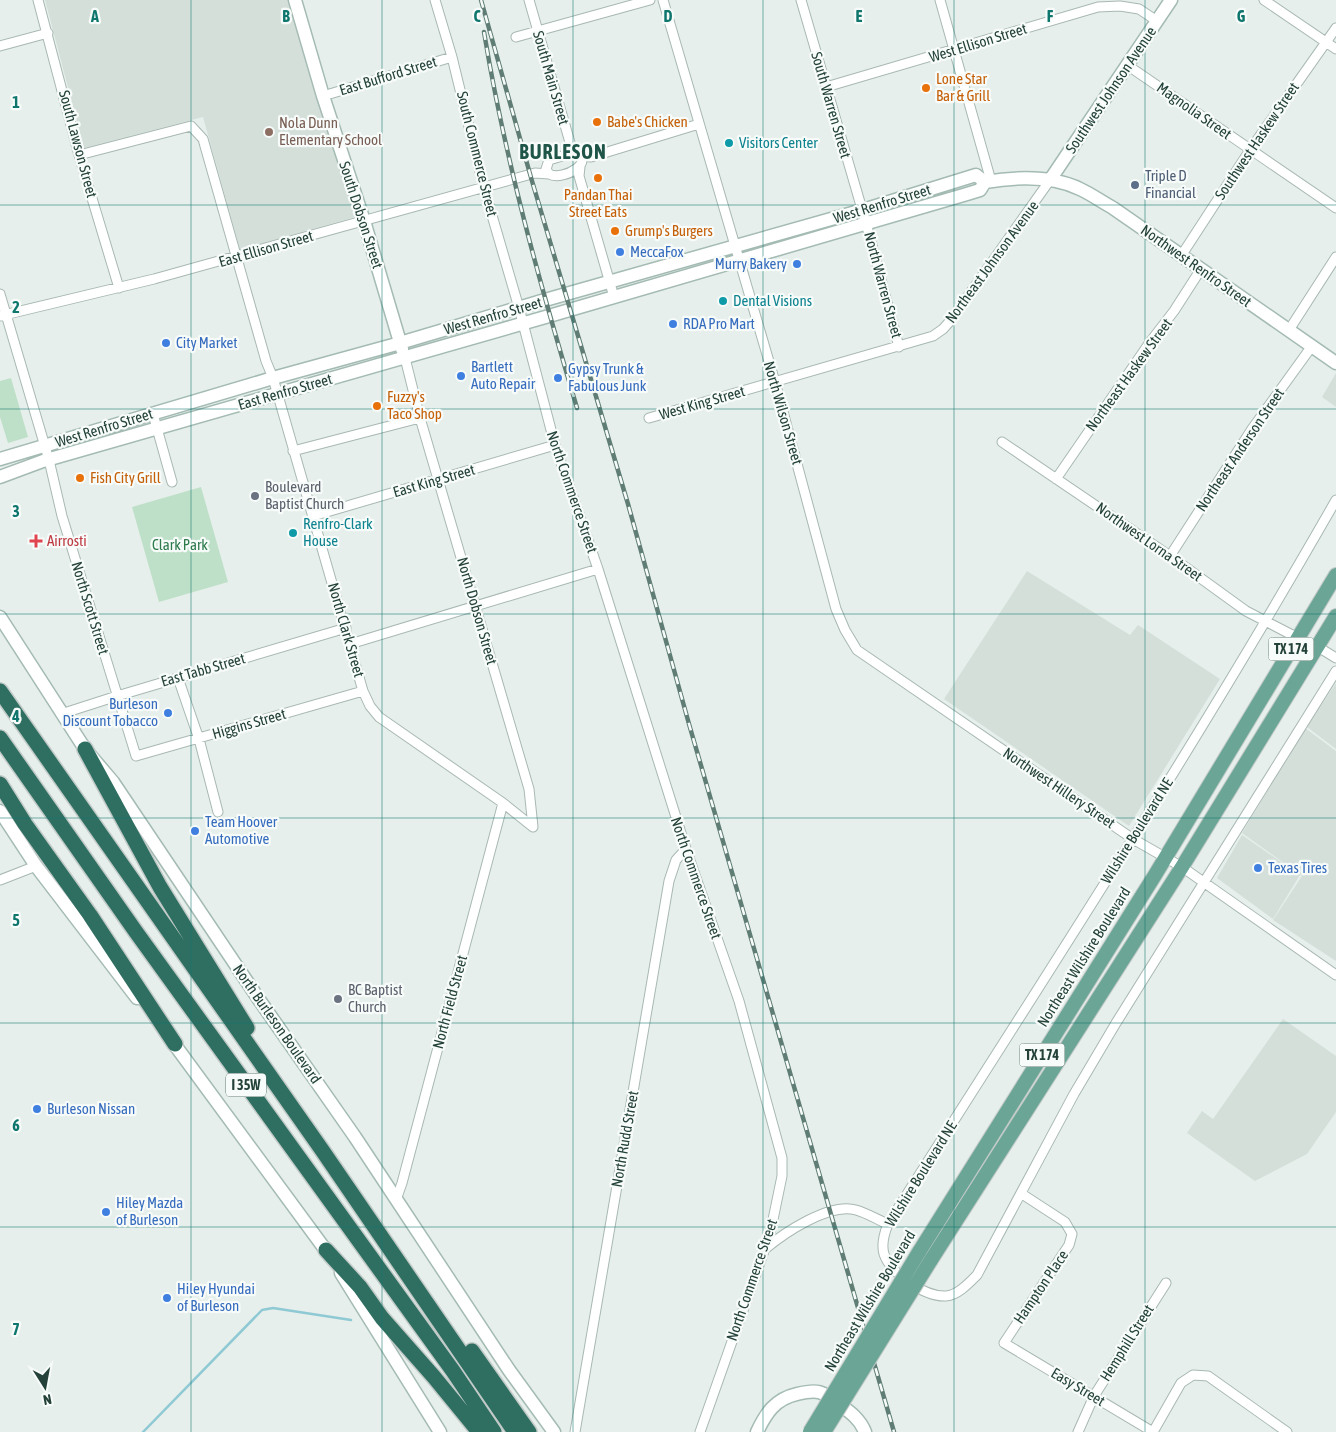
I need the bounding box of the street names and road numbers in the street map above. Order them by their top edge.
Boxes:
street label: West Ellison Street [927,20,1029,65]
street label: Southwest Johnson Avenue [1062,23,1159,156]
street label: South Main Street [530,29,573,127]
street label: South Warren Street [808,50,855,160]
street label: East Bufford Street [337,53,439,98]
street label: Magnolia Street [1154,79,1235,143]
street label: Southwest Haskew Street [1211,79,1302,202]
street label: South Lawson Street [56,88,101,199]
street label: South Commerce Street [454,90,501,218]
street label: South Dobson Street [336,159,387,270]
street label: West Renfro Street [831,181,933,226]
street label: Northeast Johnson Avenue [942,197,1042,326]
street label: Northwest Renfro Street [1138,221,1255,310]
street label: East Ellison Street [217,227,315,270]
street label: North Warren Street [861,230,906,340]
street label: West Renfro Street [442,293,544,338]
street label: Northeast Haskew Street [1082,315,1175,434]
street label: North Wilson Street [761,359,806,466]
street label: East Renfro Street [236,370,334,413]
street label: West King Street [657,382,747,423]
street label: Northeast Anderson Street [1192,385,1287,514]
street label: West Renfro Street [53,405,155,450]
street label: North Commerce Street [544,429,601,555]
street label: East King Street [391,461,477,500]
street label: Northwest Lorna Street [1093,499,1206,585]
street label: North Dobson Street [454,555,501,667]
street label: North Scott Street [68,559,113,656]
street label: North Clark Street [325,581,368,679]
road number: TX 174 [1268,638,1314,661]
street label: East Tabb Street [159,649,247,690]
street label: Higgins Street [210,705,288,742]
street label: Northwest Hillery Street [1000,744,1119,831]
street label: Wilshire Boulevard NE [1097,774,1176,887]
street label: North Commerce Street [668,815,725,941]
street label: Northeast Wilshire Boulevard [1034,884,1134,1030]
street label: North Field Street [429,953,470,1050]
street label: North Burleson Boulevard [230,961,325,1086]
road number: TX 174 [1020,1044,1064,1066]
road number: I 35W [226,1074,266,1096]
street label: North Rudd Street [608,1089,641,1189]
street label: Wilshire Boulevard NE [881,1117,960,1230]
street label: North Commerce Street [723,1217,780,1343]
street label: Northeast Wilshire Boulevard [821,1227,918,1374]
street label: Hampton Place [1010,1247,1071,1327]
street label: Hemphill Street [1096,1301,1157,1384]
street label: Easy Street [1048,1364,1108,1409]

